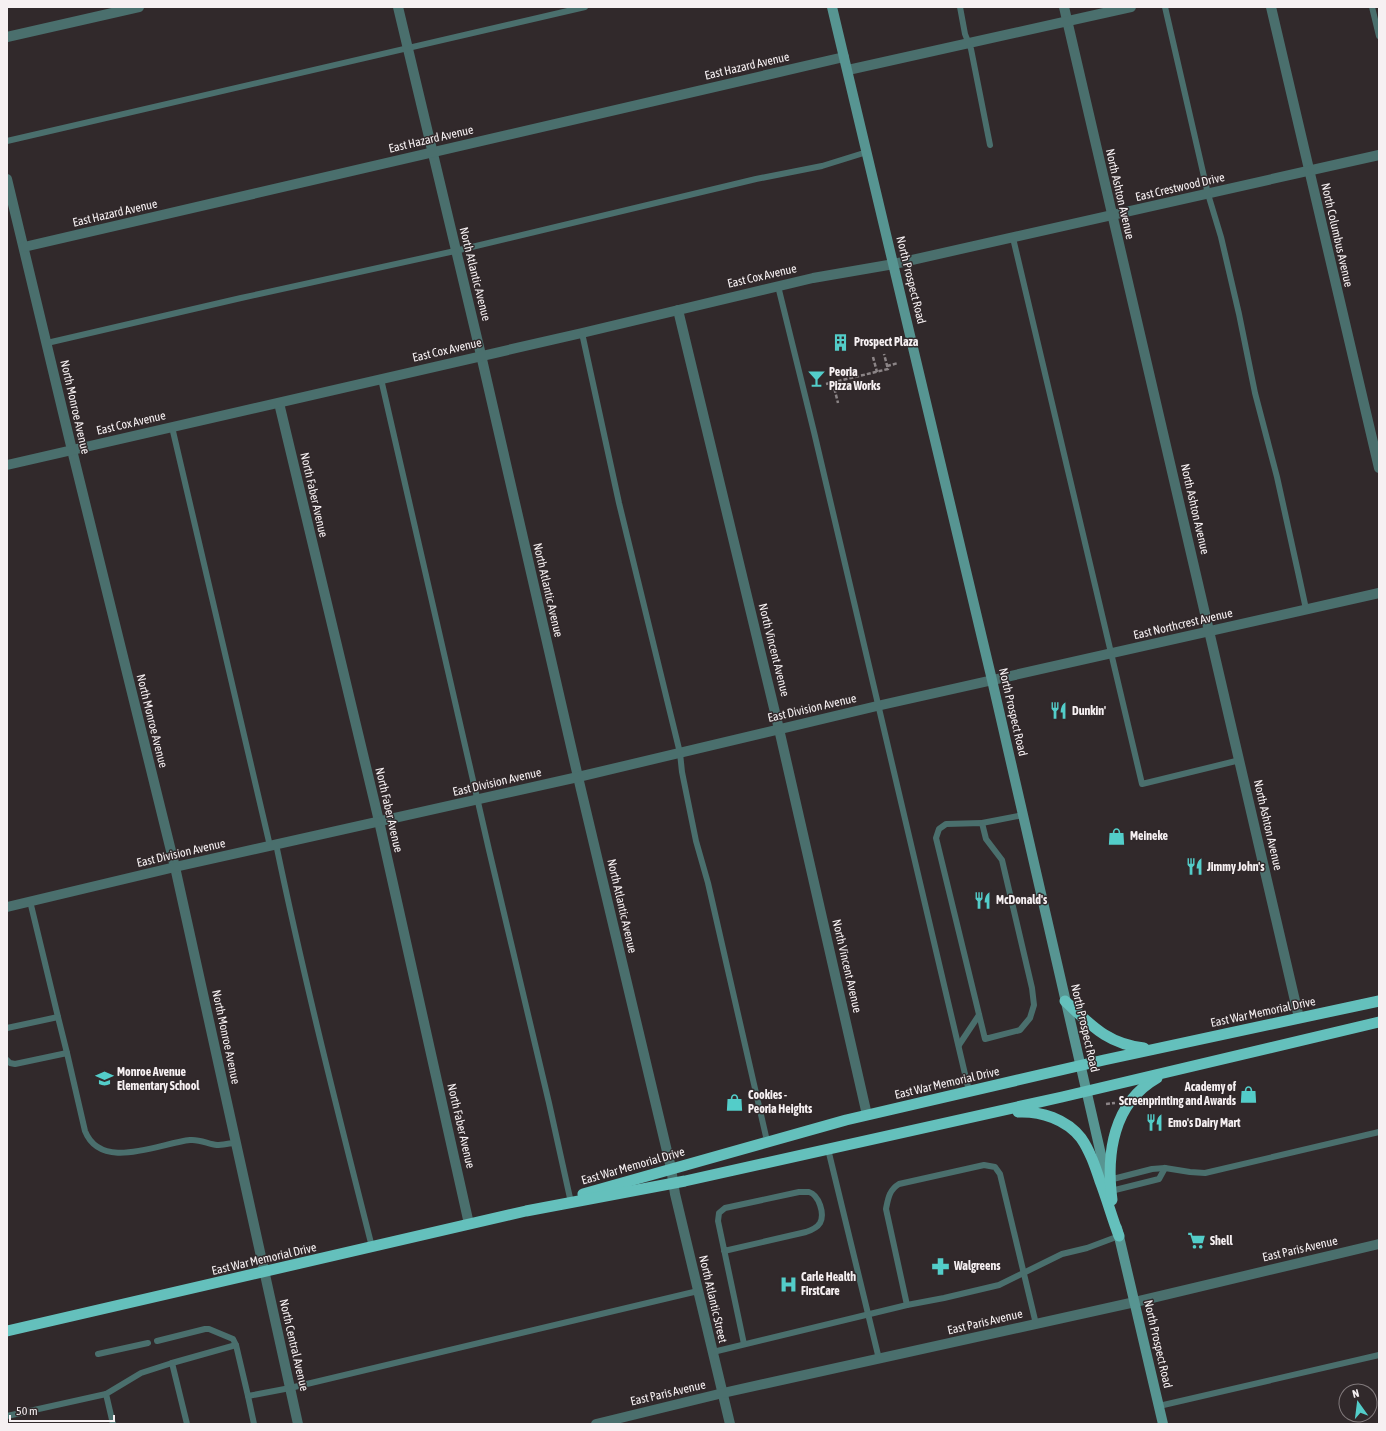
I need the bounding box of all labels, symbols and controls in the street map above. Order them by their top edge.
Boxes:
street label: East Hazard Avenue [703,49,791,83]
street label: East Hazard Avenue [387,122,475,156]
street label: North Ashton Avenue [1103,147,1137,241]
street label: East Crestwood Drive [1134,170,1226,204]
street label: North Columbus Avenue [1318,182,1356,288]
street label: East Hazard Avenue [71,196,159,230]
street label: North Atlantic Avenue [457,225,493,323]
street label: North Prospect Road [893,235,929,325]
street label: East Cox Avenue [726,261,798,291]
building icon: Prospect Plaza [831,332,851,352]
street label: East Cox Avenue [411,335,483,365]
place label: Prospect Plaza [854,335,919,349]
street label: North Monroe Avenue [57,359,93,455]
place label: Peoria Pizza Works [829,365,881,393]
bar icon: Peoria Pizza Works [806,369,826,389]
street label: East Cox Avenue [95,408,167,438]
street label: North Faber Avenue [297,451,331,539]
street label: North Ashton Avenue [1178,462,1212,556]
street label: North Atlantic Avenue [530,541,566,639]
street label: North Vincent Avenue [756,602,792,698]
street label: East Northcrest Avenue [1132,606,1234,642]
street label: North Prospect Road [996,667,1030,757]
street label: North Monroe Avenue [134,673,170,769]
street label: East Division Avenue [766,691,858,725]
restaurant icon: Dunkin' [1049,701,1069,721]
place label: Dunkin' [1072,704,1106,718]
street label: East Division Avenue [451,765,543,799]
street label: North Faber Avenue [372,766,406,854]
street label: North Ashton Avenue [1251,778,1285,872]
shop icon: Meineke [1107,826,1127,846]
place label: Meineke [1130,829,1169,843]
street label: East Division Avenue [135,836,227,870]
street label: North Atlantic Avenue [604,857,640,955]
restaurant icon: Jimmy John's [1184,857,1204,877]
place label: Jimmy John's [1206,860,1265,874]
restaurant icon: McDonald's [973,890,993,910]
place label: McDonald's [996,893,1048,907]
street label: North Vincent Avenue [829,918,865,1014]
street label: North Prospect Road [1068,983,1102,1073]
street label: North Monroe Avenue [209,989,243,1085]
street label: East War Memorial Drive [1209,994,1317,1030]
street label: East War Memorial Drive [893,1064,1001,1102]
place label: Monroe Avenue Elementary School [117,1065,200,1093]
school or university icon: Monroe Avenue Elementary School [94,1069,114,1089]
place label: Academy of Screenprinting and Awards [1119,1080,1237,1108]
street label: North Faber Avenue [444,1082,478,1170]
shop icon: Academy of Screenprinting and Awards [1239,1084,1259,1104]
place label: Cookies - Peoria Heights [748,1088,813,1116]
shop icon: Cookies - Peoria Heights [725,1092,745,1112]
restaurant icon: Emo's Dairy Mart [1145,1113,1165,1133]
place label: Emo's Dairy Mart [1168,1116,1241,1130]
street label: East War Memorial Drive [580,1145,686,1187]
supermarket icon: Shell [1187,1231,1207,1251]
place label: Shell [1210,1234,1233,1248]
street label: East Paris Avenue [1261,1234,1339,1264]
street label: East War Memorial Drive [210,1240,318,1278]
street label: North Atlantic Street [696,1254,730,1345]
pharmacy icon: Walgreens [931,1256,951,1276]
place label: Walgreens [953,1259,1001,1273]
place label: Carle Health FirstCare [801,1270,856,1298]
hospital icon: Carle Health FirstCare [778,1274,798,1294]
street label: North Central Avenue [277,1298,311,1392]
street label: North Prospect Road [1141,1299,1175,1389]
street label: East Paris Avenue [946,1307,1024,1337]
street label: East Paris Avenue [629,1378,707,1408]
north arrow [1338,1383,1378,1423]
text: N [1351,1387,1360,1400]
scale bar [10,1397,114,1423]
text: 50 m [16,1404,38,1418]

